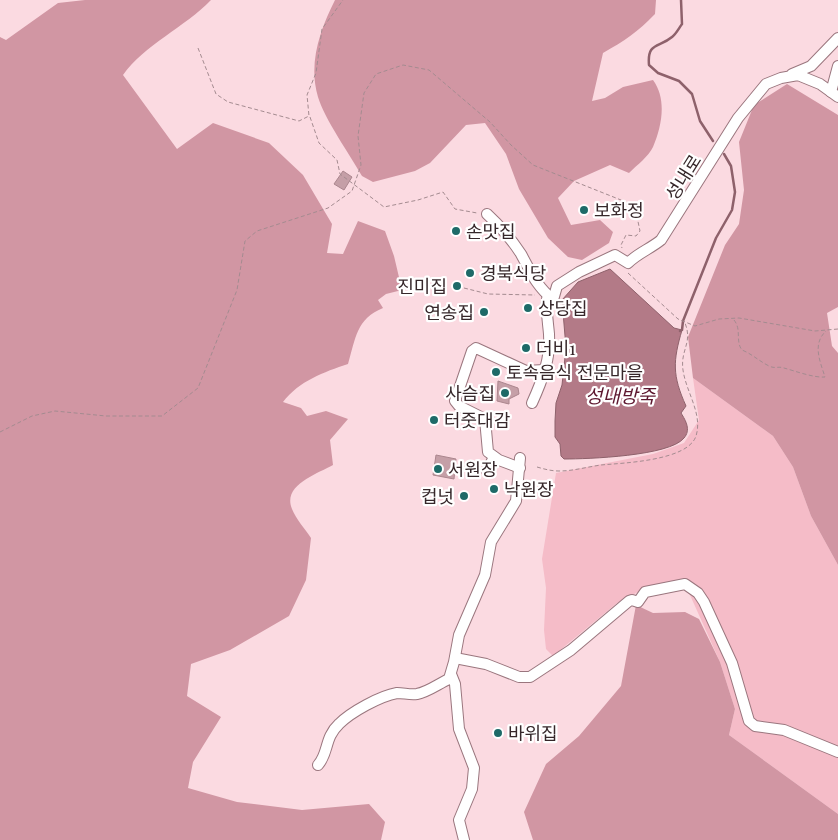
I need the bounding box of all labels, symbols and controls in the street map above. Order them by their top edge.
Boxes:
street label: 성내로 [660,150,706,204]
place label: 보화정 [594,198,644,222]
marker: 보화정 [578,204,590,216]
place label: 손맛집 [466,219,516,243]
marker: 손맛집 [450,225,462,237]
place label: 경북식당 [480,261,546,285]
marker: 경북식당 [464,267,476,279]
place label: 진미집 [397,274,447,298]
marker: 진미집 [451,280,463,292]
place label: 상당집 [538,296,588,320]
place label: 연송집 [424,300,474,324]
marker: 상당집 [522,302,534,314]
marker: 연송집 [478,306,490,318]
place label: 더비1 [536,336,576,360]
marker: 더비1 [520,342,532,354]
place label: 토속음식 전문마을 [506,360,643,384]
marker: 토속음식 전문마을 [490,366,502,378]
place label: 사슴집 [445,381,495,405]
water label: 성내방죽 [585,382,656,408]
marker: 사슴집 [499,387,511,399]
place label: 터줏대감 [444,408,510,432]
marker: 터줏대감 [428,414,440,426]
place label: 서원장 [448,457,498,481]
marker: 서원장 [432,463,444,475]
place label: 낙원장 [504,477,554,501]
marker: 낙원장 [488,483,500,495]
place label: 컵넛 [421,484,454,508]
marker: 컵넛 [458,490,470,502]
place label: 바위집 [508,721,558,745]
marker: 바위집 [492,727,504,739]

